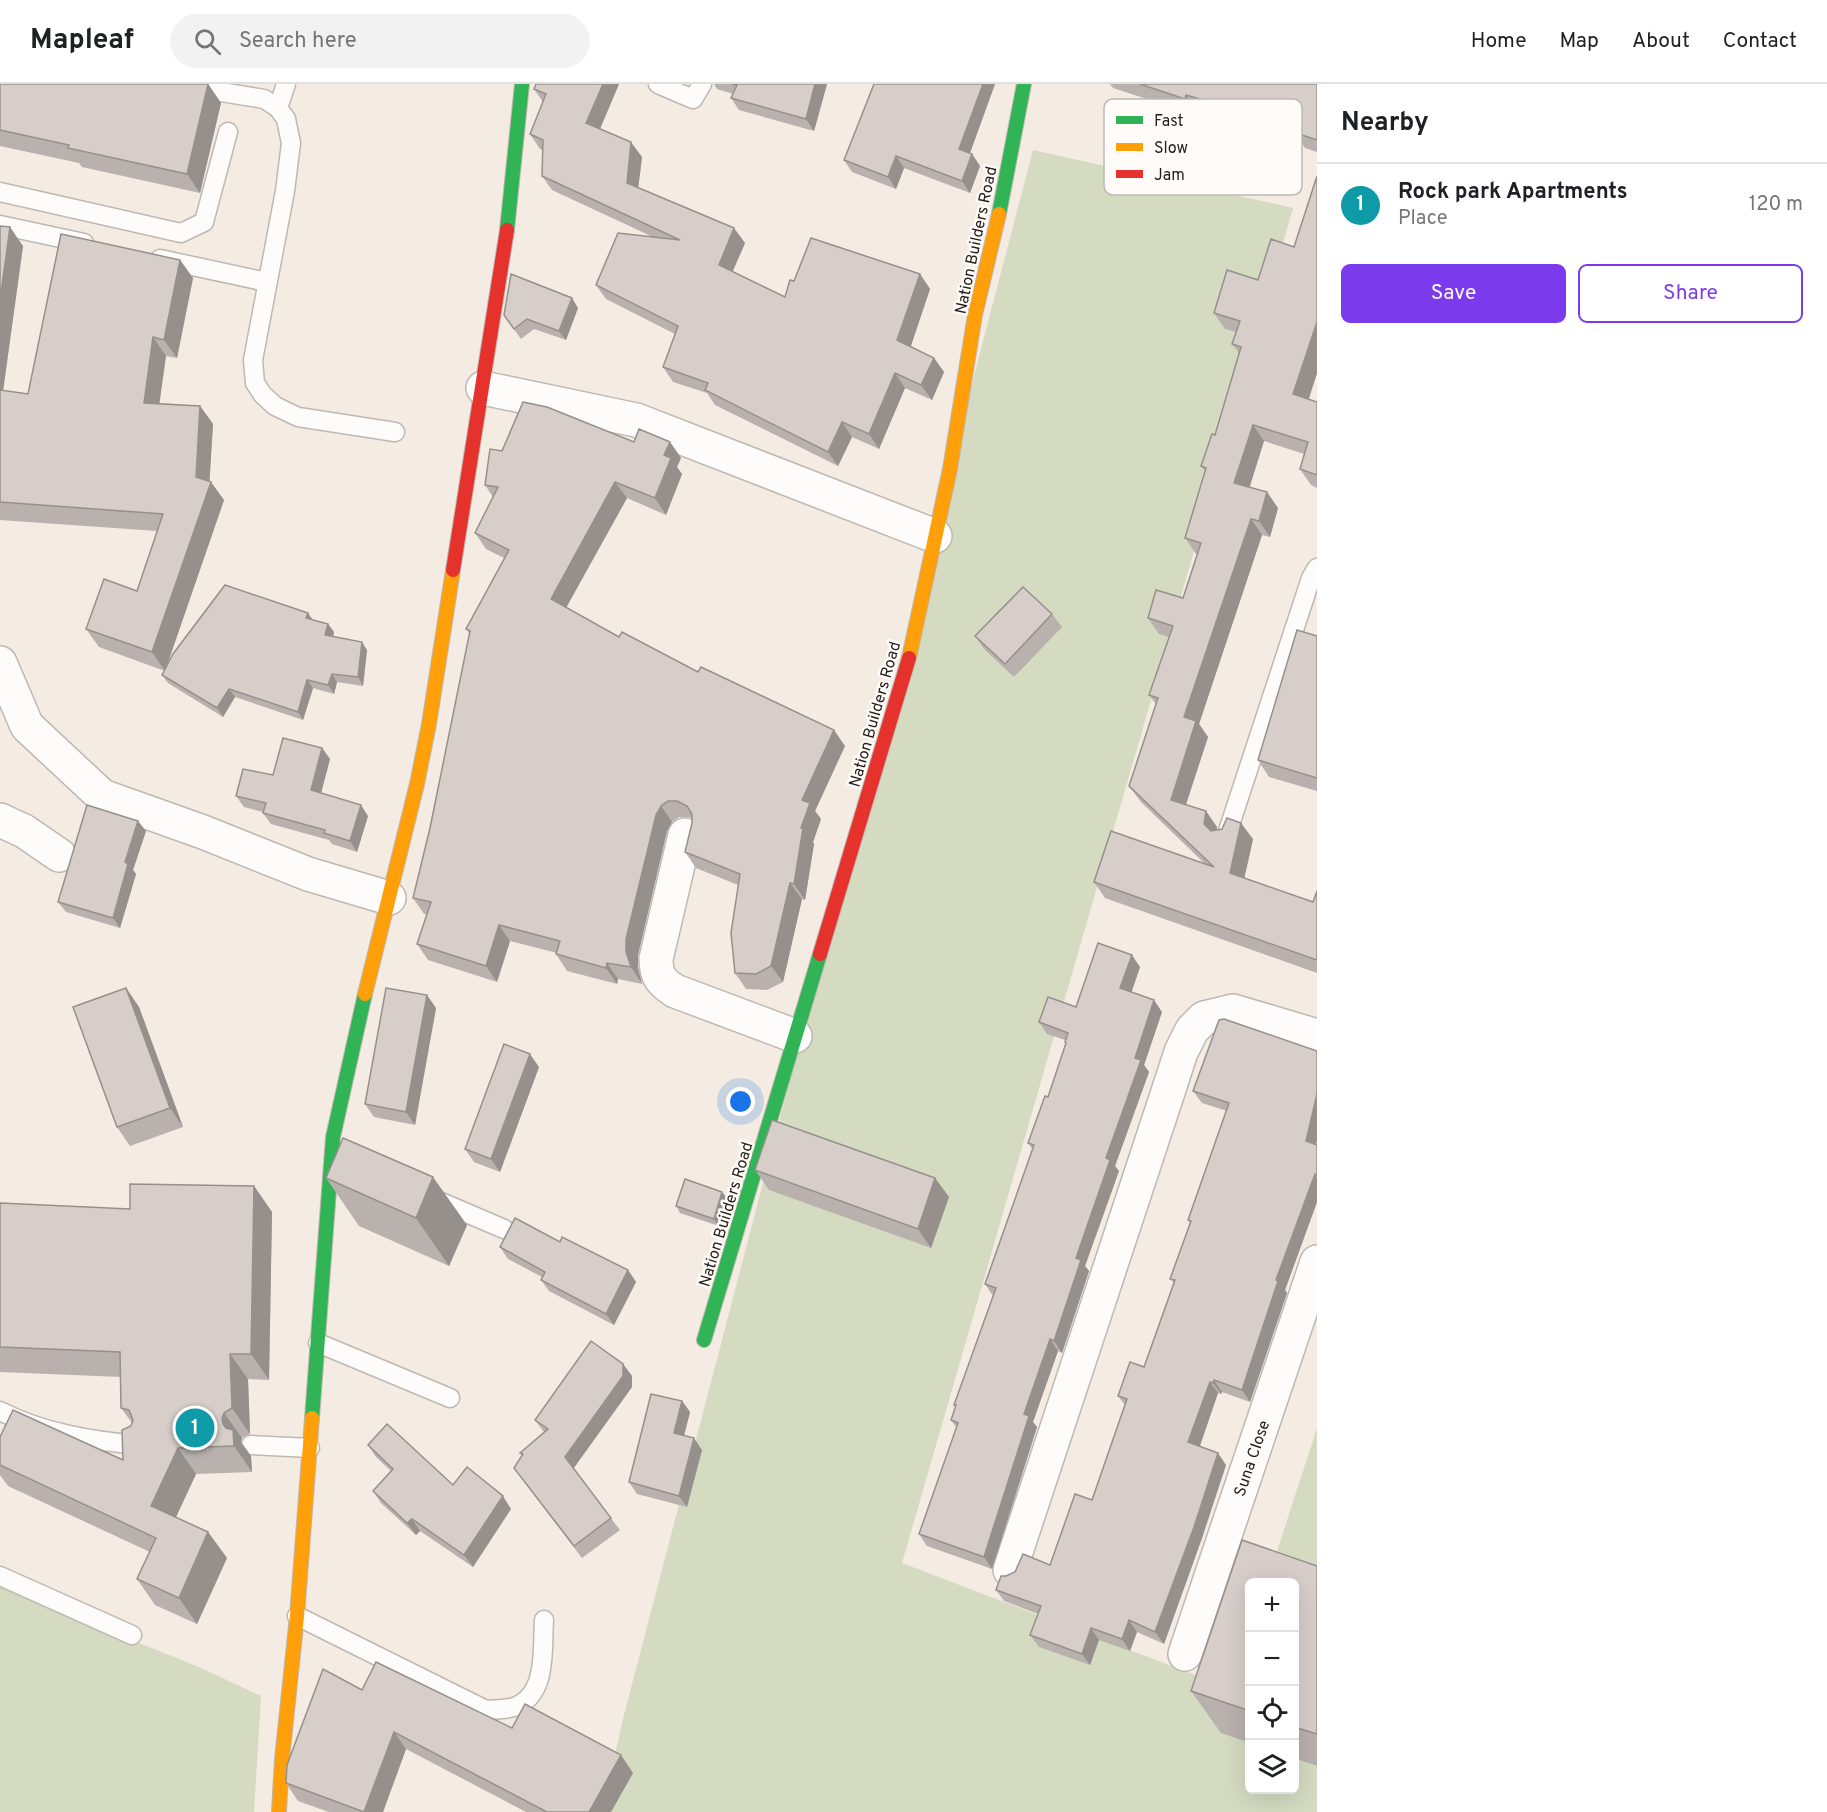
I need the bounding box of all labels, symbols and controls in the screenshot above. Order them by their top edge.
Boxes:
search box [170,14,590,68]
text: Mapleaf [30,23,134,59]
icon: search [191,25,224,58]
text: Search here [239,28,357,55]
text: Home [1471,28,1527,55]
text: Map [1560,28,1599,55]
text: About [1632,28,1690,55]
text: Contact [1723,28,1797,55]
legend [1104,99,1302,195]
text: Nearby [1341,107,1429,140]
text: Fast [1154,112,1184,132]
text: Slow [1154,139,1188,159]
street label: Nation Builders Road [952,165,1002,316]
text: Jam [1154,166,1185,186]
text: Rock park Apartments [1398,179,1628,206]
text: 1 [1357,192,1365,218]
text: 120 m [1749,192,1803,218]
text: Place [1398,206,1448,232]
button: Save [1341,264,1566,323]
button: Share [1578,264,1803,323]
street label: Nation Builders Road [846,640,906,790]
your location [726,1087,755,1116]
street label: Nation Builders Road [695,1140,758,1289]
pin: 1 [176,1406,214,1450]
street label: Suna Close [1231,1418,1275,1499]
map controls [1245,1578,1299,1794]
button: + [1245,1578,1299,1632]
button: − [1245,1632,1299,1686]
button: locate [1245,1686,1299,1740]
button: layers [1245,1740,1299,1794]

